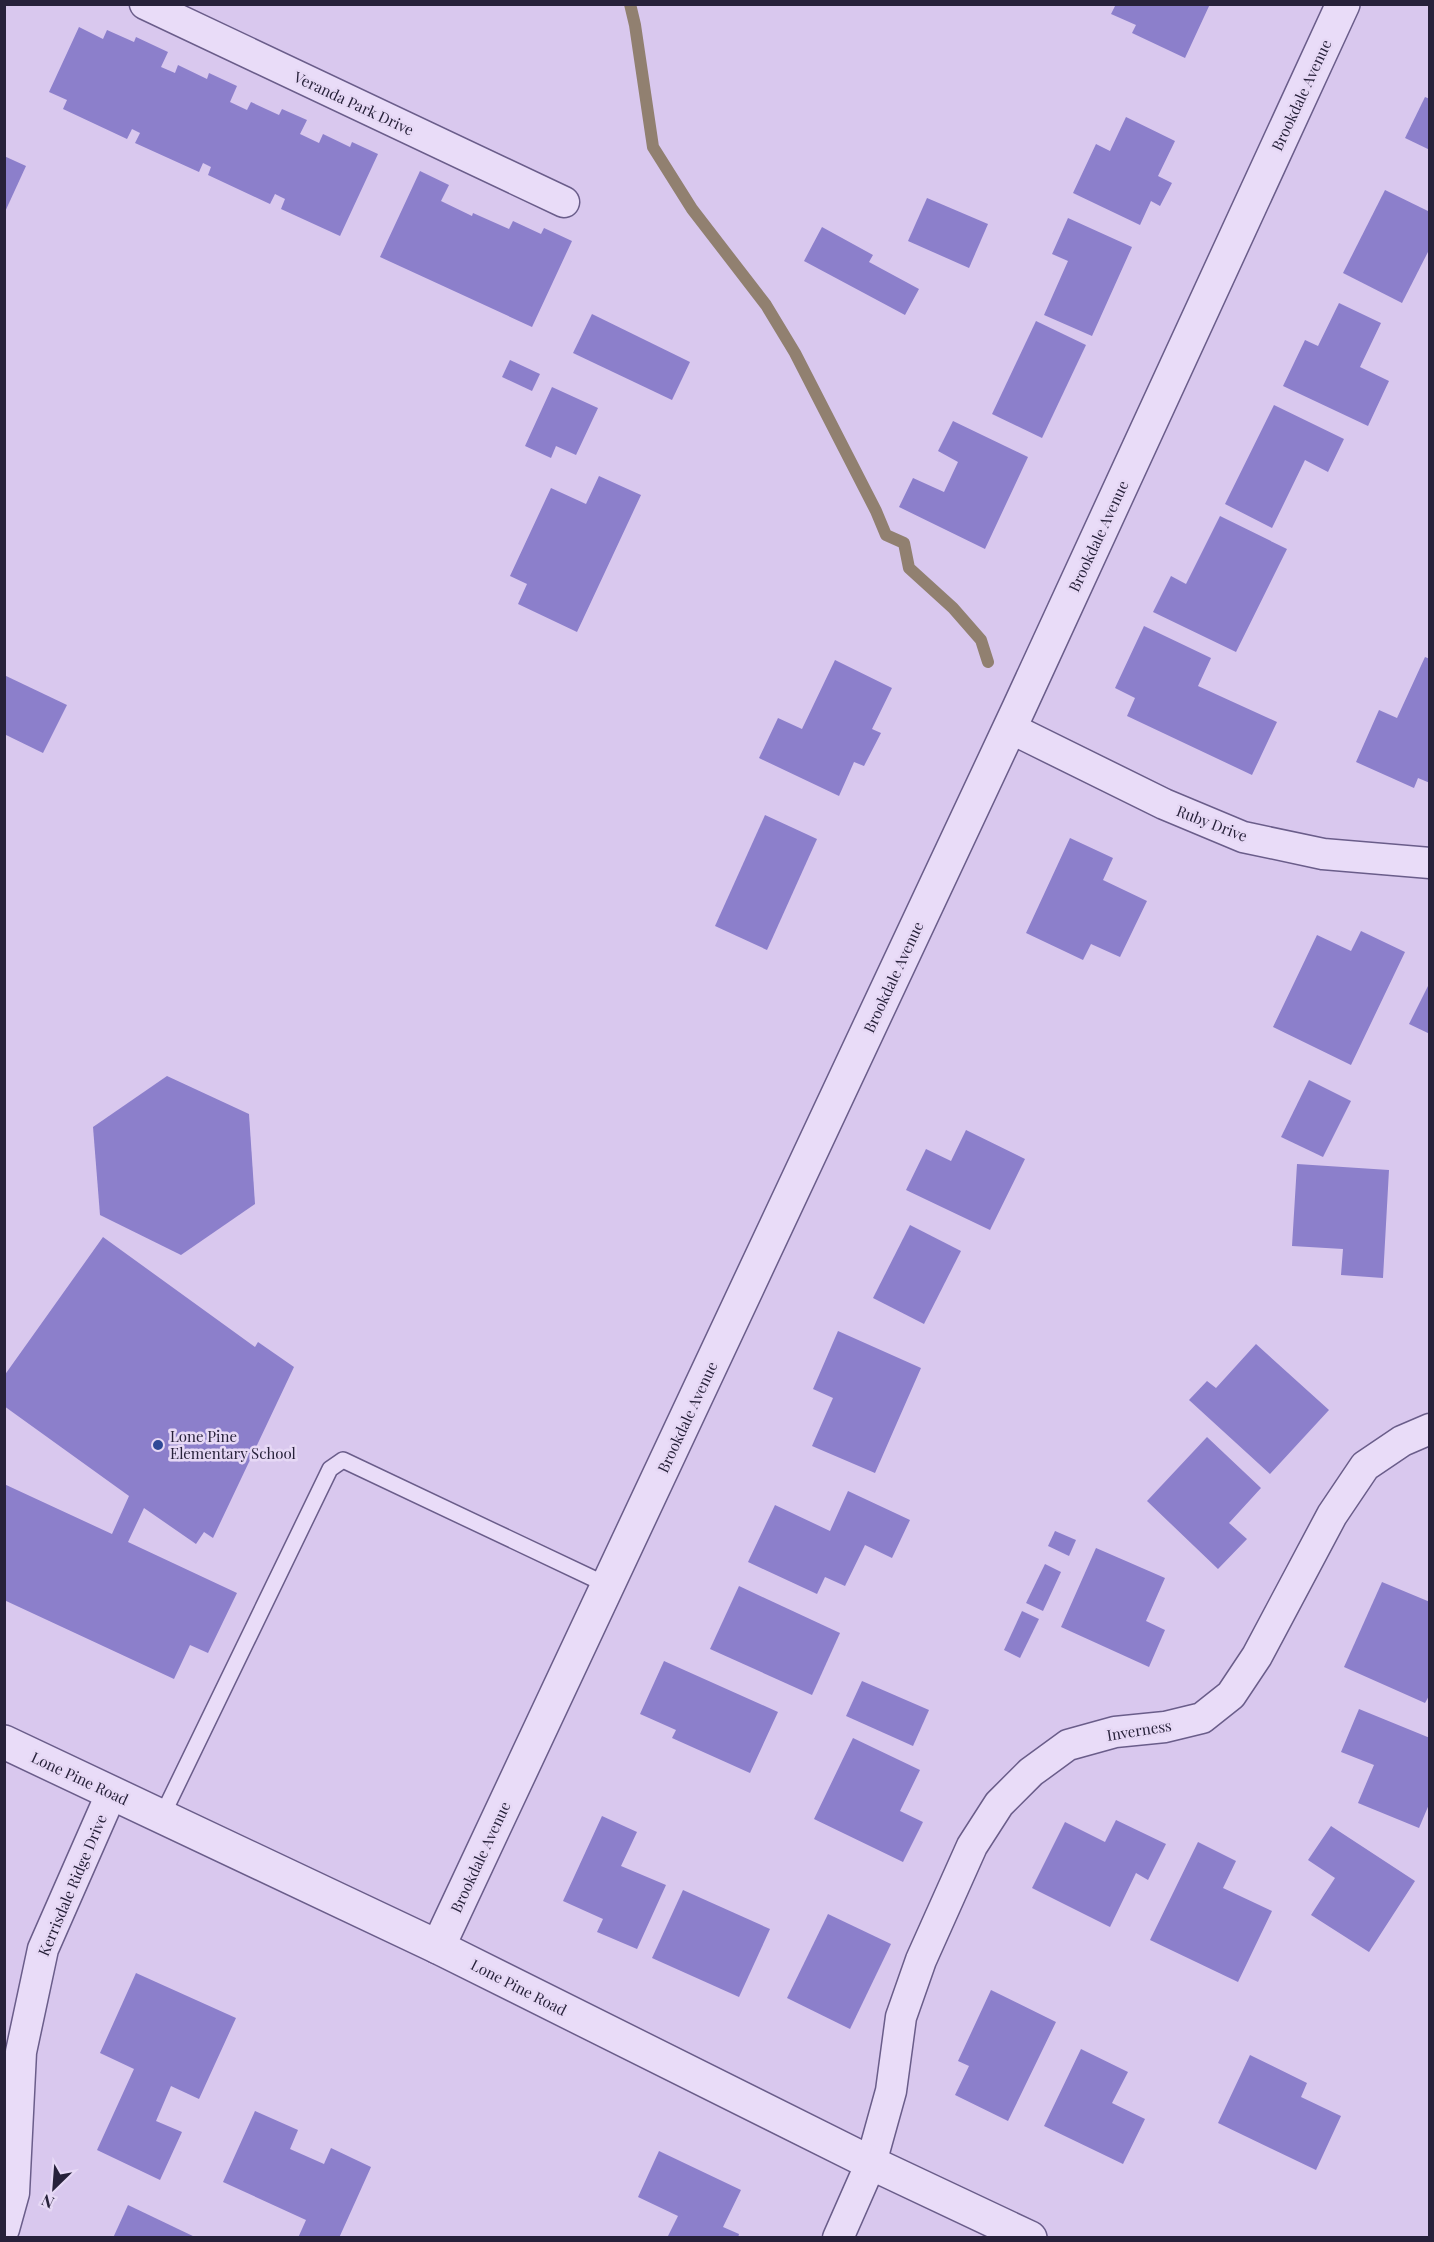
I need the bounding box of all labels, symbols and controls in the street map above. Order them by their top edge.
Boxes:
street label: Brookdale Avenue [1266,36,1336,154]
street label: Veranda Park Drive [290,66,417,140]
street label: Brookdale Avenue [1063,477,1133,595]
street label: Ruby Drive [1174,800,1250,846]
street label: Brookdale Avenue [858,918,928,1036]
street label: Brookdale Avenue [652,1358,722,1476]
place label: Lone Pine Elementary School [170,1426,296,1463]
marker: Lone Pine Elementary School [151,1438,165,1452]
street label: Inverness [1105,1715,1173,1745]
street label: Lone Pine Road [28,1747,132,1809]
street label: Brookdale Avenue [445,1798,515,1916]
street label: Kerrisdale Ridge Drive [33,1811,111,1959]
street label: Lone Pine Road [468,1954,571,2020]
north arrow [24,2158,84,2218]
text: N [37,2190,57,2214]

